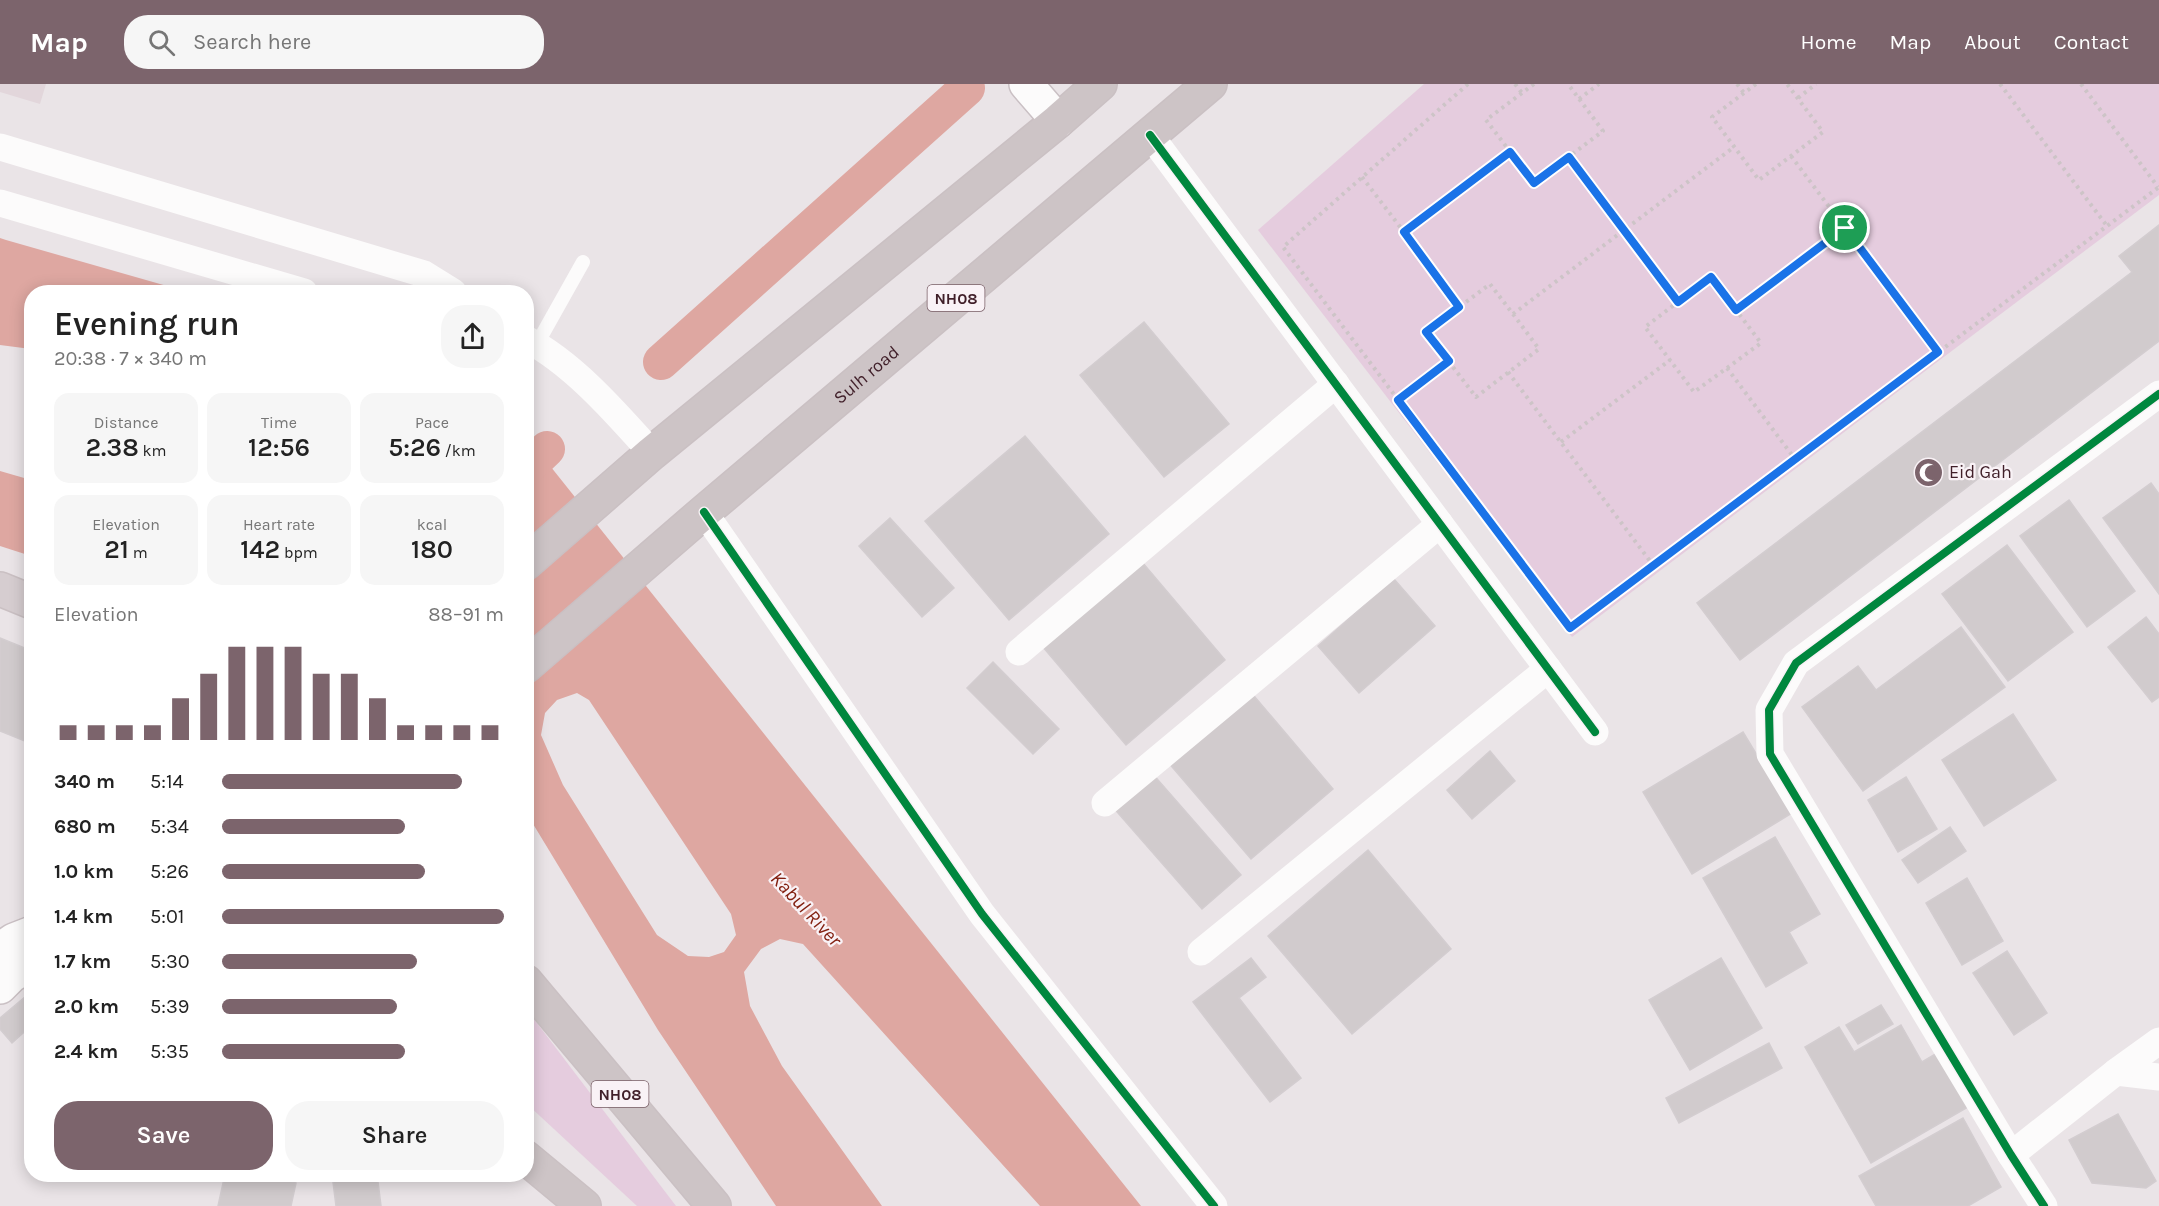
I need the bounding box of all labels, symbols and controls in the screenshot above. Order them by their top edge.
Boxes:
search box [124,15,544,69]
text: Map [30,26,88,59]
icon: search [145,26,178,59]
text: Search here [193,29,311,55]
text: Home [1801,30,1857,54]
text: Map [1890,30,1931,54]
text: About [1964,30,2021,54]
text: Contact [2054,30,2129,54]
pin [1819,202,1870,253]
icon: arrive [1828,211,1861,244]
road number: NH08 [928,285,984,311]
text: Evening run [54,305,240,343]
button: share [441,305,504,368]
street label: Sulh road [829,341,904,409]
text: 20:38 · 7 × 340 m [54,347,207,370]
text: Distance [94,413,158,432]
text: Time [261,413,297,432]
text: Pace [415,413,449,432]
text: 2.38 [85,432,139,463]
text: 12:56 [248,432,310,463]
text: 5:26 [388,432,441,463]
text: km [139,441,167,460]
text: /km [441,441,476,460]
mosque icon: Eid Gah [1912,456,1944,488]
place label: Eid Gah [1949,461,2012,483]
text: Elevation [92,515,160,534]
text: Heart rate [243,515,315,534]
text: kcal [417,515,447,534]
text: 21 [104,534,129,565]
text: 142 [240,534,280,565]
text: 180 [411,534,453,565]
text: m [129,543,148,562]
text: bpm [280,543,318,562]
text: Elevation [54,603,139,626]
text: 88–91 m [428,603,504,626]
text: 340 m [54,770,115,793]
text: 5:14 [150,770,184,793]
text: 680 m [54,815,116,838]
text: 5:34 [150,815,189,838]
text: 1.0 km [54,860,114,883]
text: 5:26 [150,860,189,883]
water label: Kabul River [766,867,847,952]
text: 1.4 km [54,905,113,928]
text: 5:01 [150,905,184,928]
text: 1.7 km [54,950,111,973]
text: 5:30 [150,950,190,973]
text: 2.0 km [54,995,119,1018]
text: 5:39 [150,995,189,1018]
text: 2.4 km [54,1040,118,1063]
text: 5:35 [150,1040,189,1063]
road number: NH08 [592,1081,648,1107]
button: Save [54,1101,273,1170]
button: Share [285,1101,504,1170]

